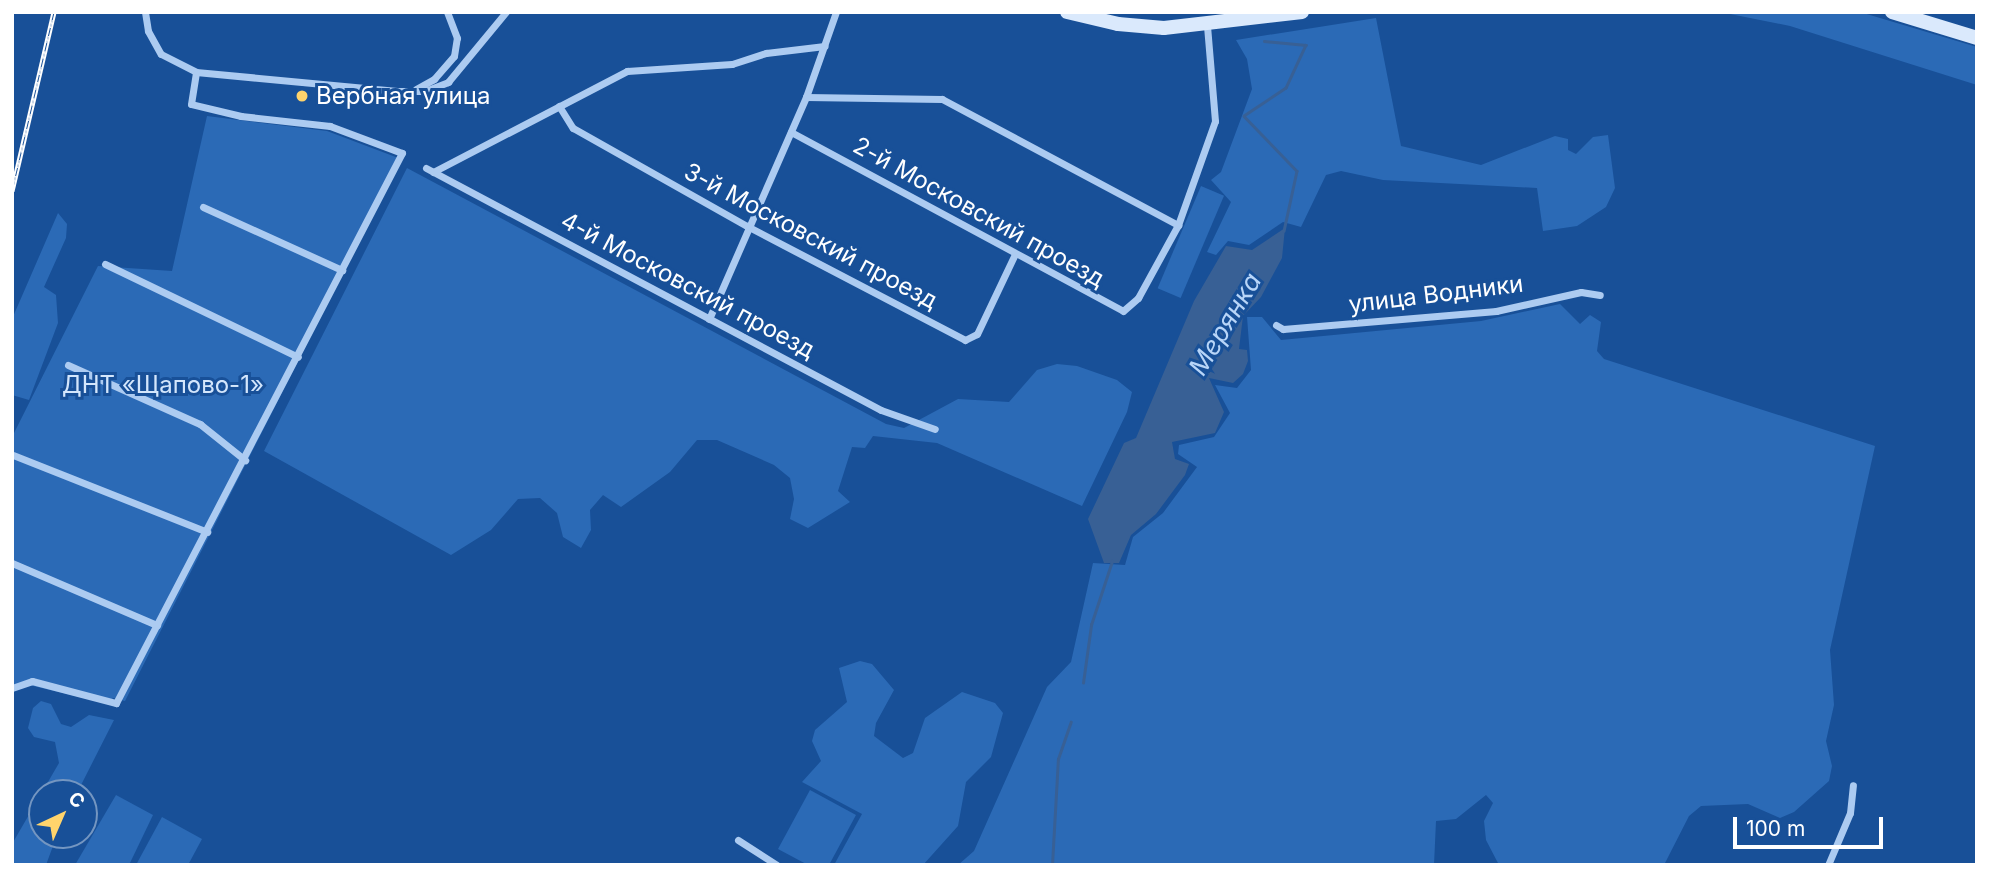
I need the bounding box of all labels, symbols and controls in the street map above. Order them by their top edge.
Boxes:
place label: Вербная улица [316,82,491,110]
marker: Вербная улица [294,88,310,104]
street label: 2-й Московский проезд [848,131,1110,293]
street label: 3-й Московский проезд [679,157,943,315]
street label: 4-й Московский проезд [556,206,820,364]
water label: Мерянка [1182,267,1268,381]
street label: улица Водники [1347,269,1525,319]
park label: ДНТ «Щапово-1» [62,371,264,399]
north arrow [28,779,98,849]
text: С [63,787,90,813]
scale bar [1737,804,1888,848]
text: 100 m [1746,816,1805,841]

